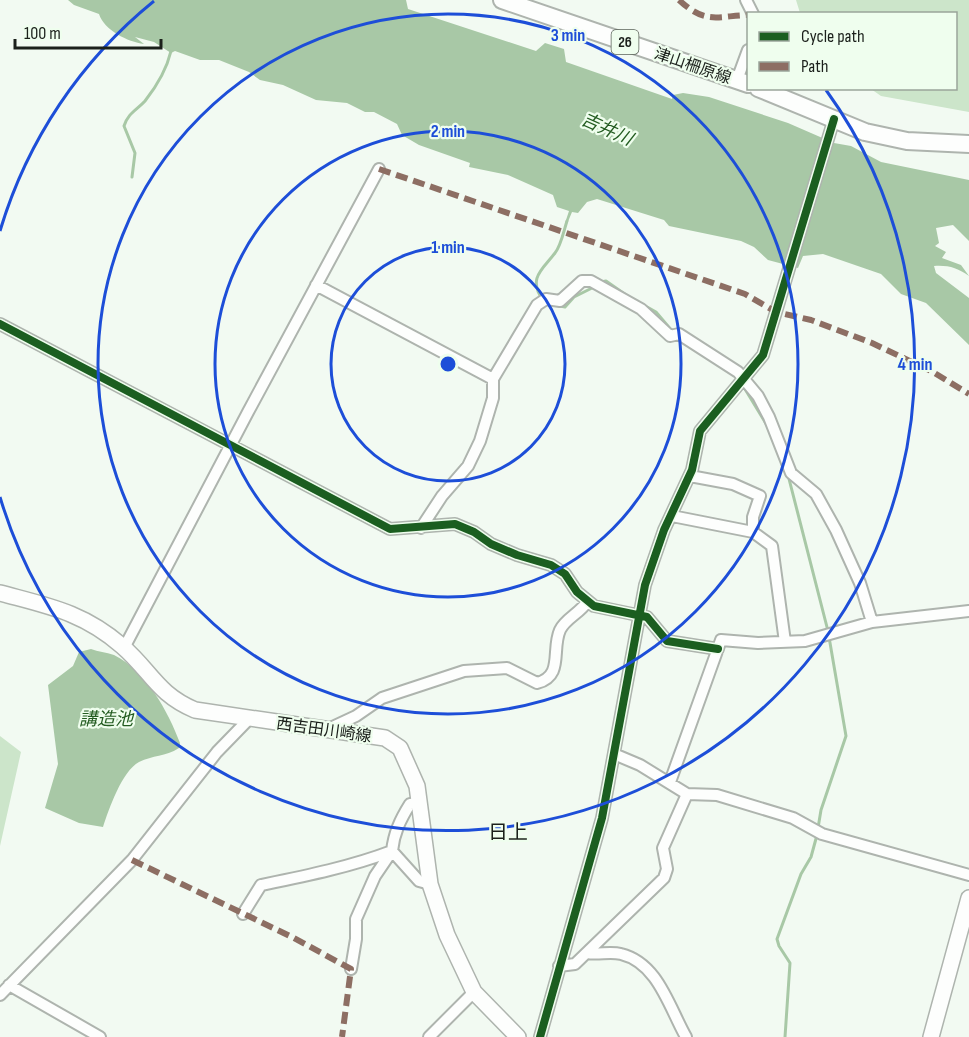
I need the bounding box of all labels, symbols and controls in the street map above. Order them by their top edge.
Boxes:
scale bar [15,12,160,50]
legend [747,12,957,90]
text: 100 m [24,23,61,44]
text: 3 min [551,25,585,46]
text: Cycle path [801,26,865,47]
road number: 26 [612,30,638,54]
street label: 津山柵原線 [652,44,733,88]
text: Path [801,56,829,77]
water label: 吉井川 [578,109,638,151]
text: 2 min [431,121,465,142]
text: 1 min [431,237,465,258]
centre of rings [438,354,458,374]
text: 4 min [898,354,932,375]
water label: 講造池 [79,709,135,730]
street label: 西吉田川崎線 [275,714,373,747]
district label: 日上 [488,821,528,845]

